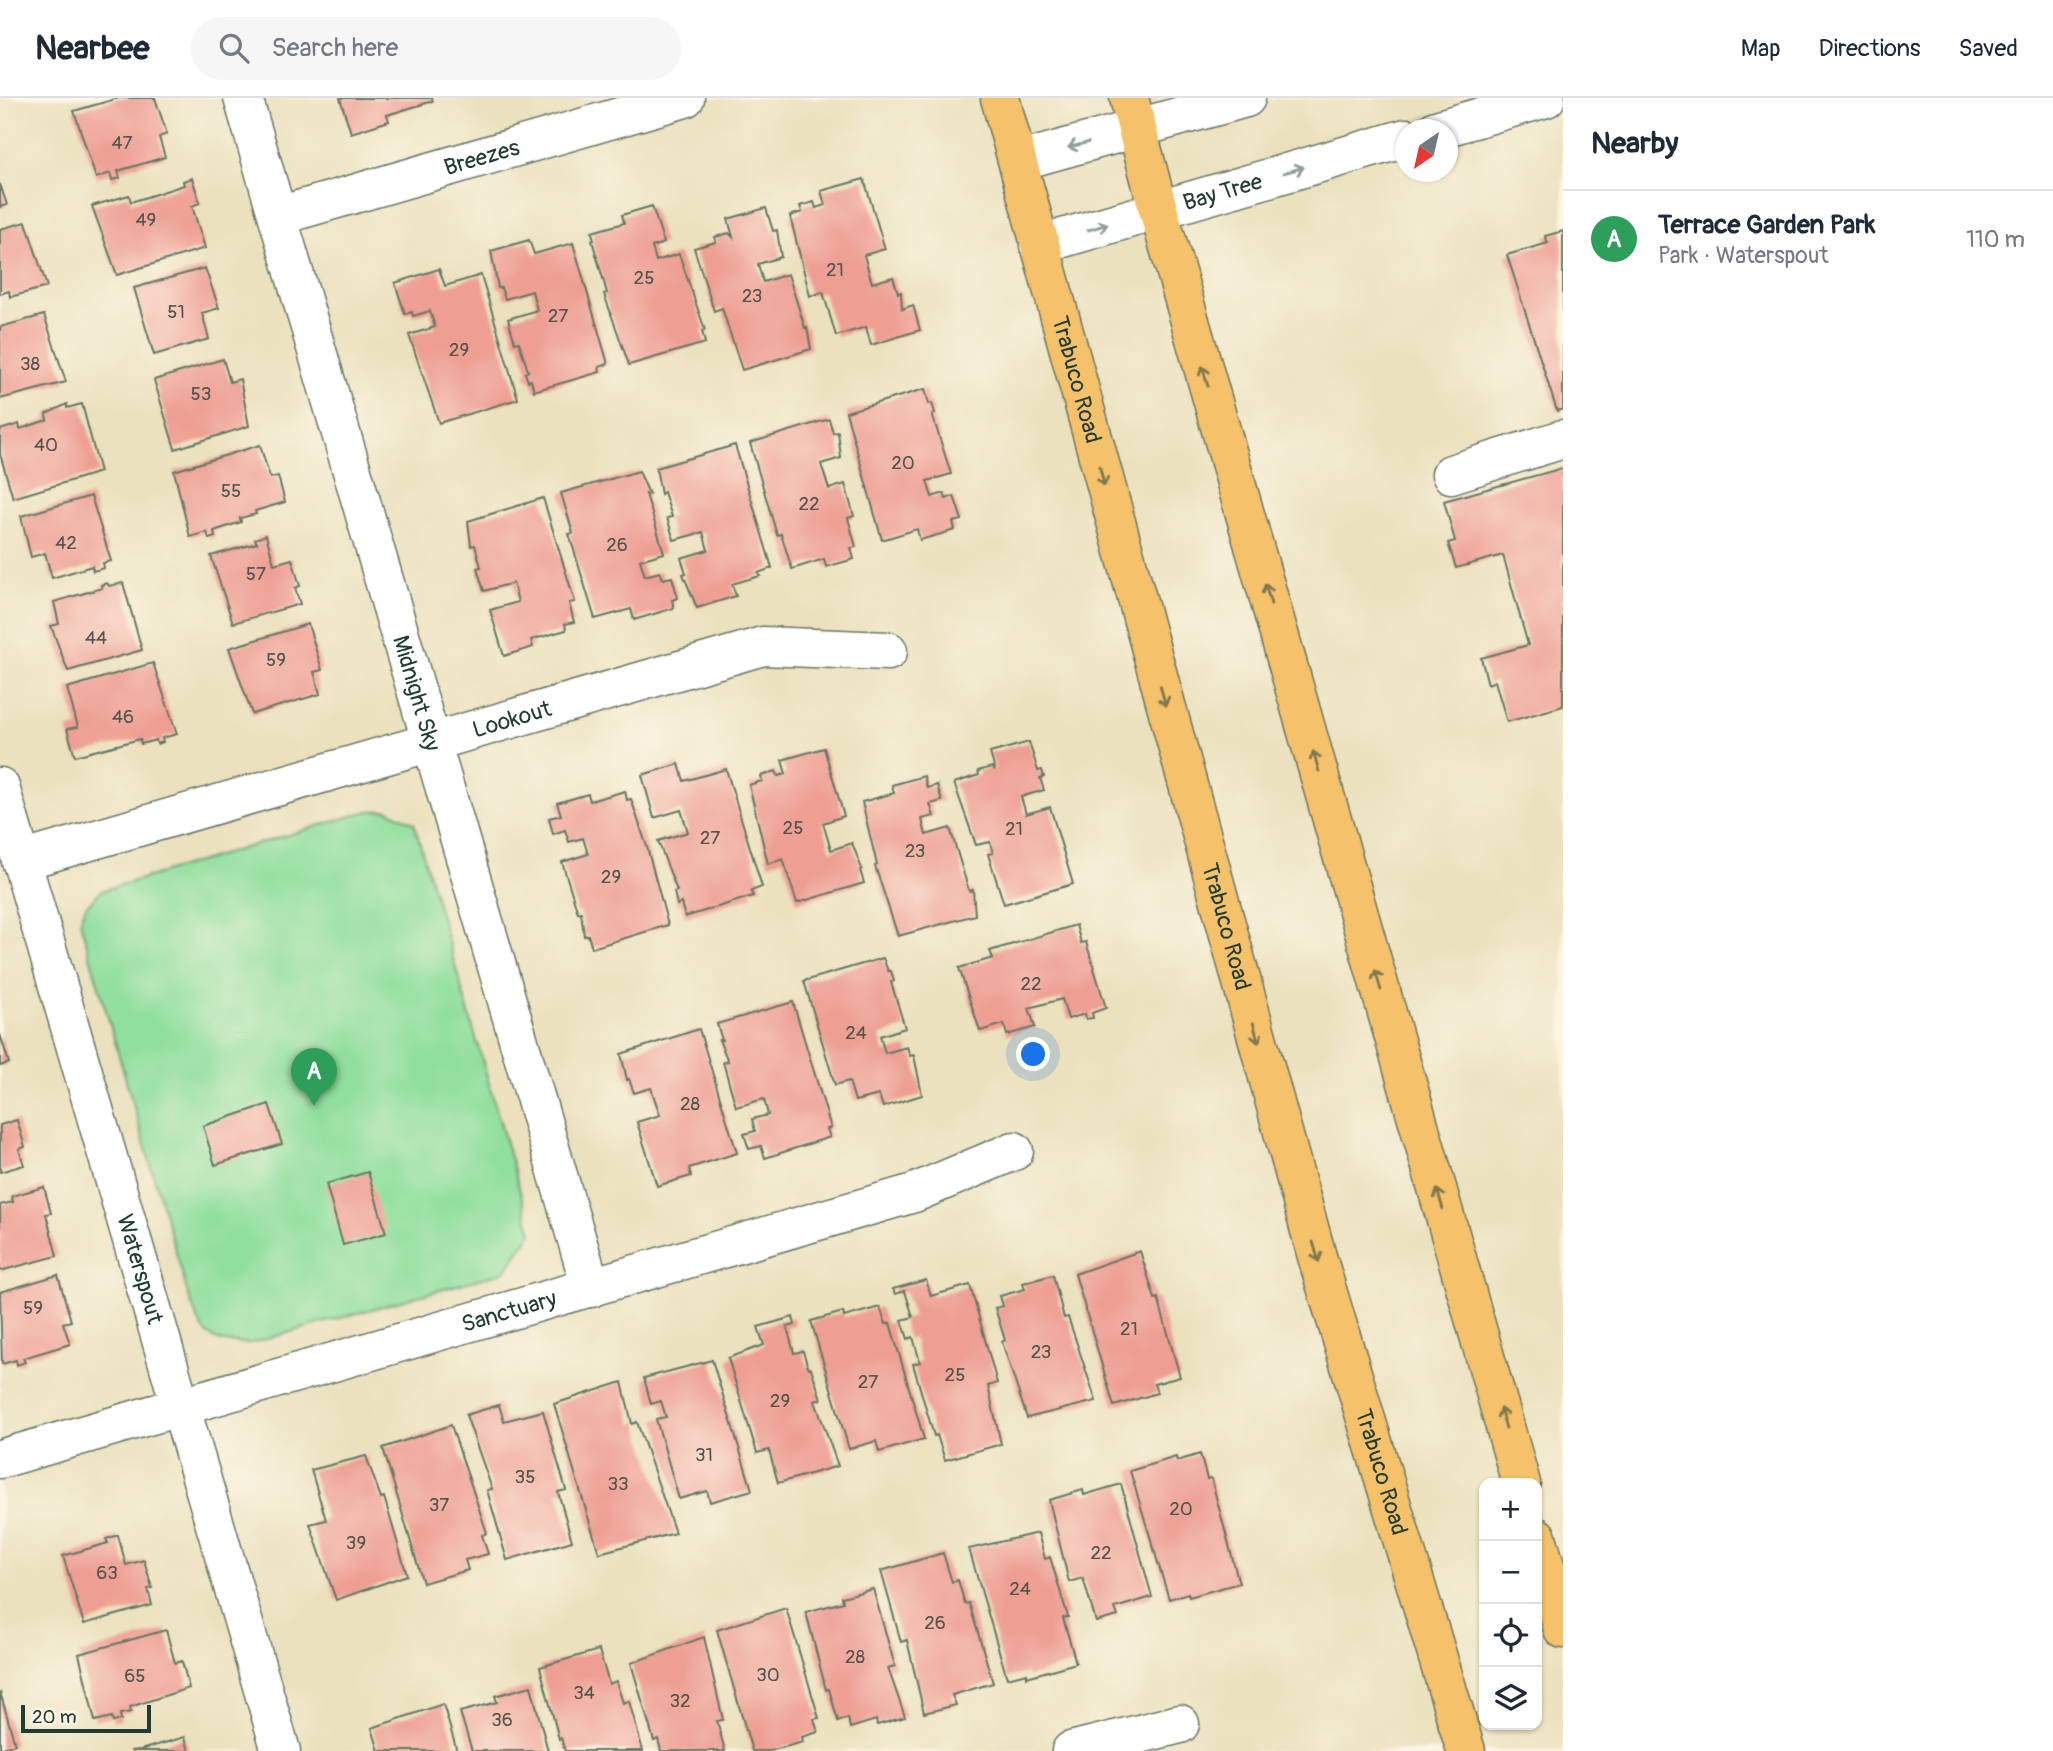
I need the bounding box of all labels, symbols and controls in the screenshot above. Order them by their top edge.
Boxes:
search box [191,17,681,80]
text: Nearbee [35,28,149,69]
icon: search [215,29,253,67]
text: Search here [271,32,398,64]
text: Map [1741,34,1781,63]
text: Directions [1819,34,1920,63]
text: Saved [1958,34,2018,63]
north arrow [1395,119,1458,182]
text: Nearby [1591,125,1678,162]
house number: 47 [111,131,133,155]
street label: Breezes [441,133,523,182]
one-way arrow [1067,140,1089,153]
one-way arrow [1282,163,1305,176]
street label: Bay Tree [1180,167,1266,217]
house number: 49 [136,208,156,232]
text: Terrace Garden Park [1658,209,1875,241]
one-way arrow [1087,220,1109,233]
text: A [1607,225,1621,254]
text: 110 m [1966,225,2025,254]
text: Park · Waterspout [1658,241,1828,270]
house number: 21 [826,258,844,282]
house number: 25 [634,266,654,290]
house number: 23 [742,284,762,308]
house number: 51 [167,300,185,324]
house number: 27 [548,304,568,328]
street label: Trabuco Road [1045,313,1108,447]
house number: 29 [449,338,469,362]
house number: 38 [20,352,40,376]
one-way arrow [1198,365,1211,387]
house number: 53 [191,382,211,406]
house number: 40 [34,433,58,457]
house number: 20 [891,451,915,475]
one-way arrow [1097,465,1110,487]
house number: 55 [221,479,241,503]
house number: 22 [798,492,820,516]
house number: 42 [55,531,77,555]
house number: 26 [606,533,628,557]
house number: 57 [246,562,266,586]
one-way arrow [1260,583,1273,605]
house number: 44 [85,626,107,650]
street label: Midnight Sky [386,632,447,754]
house number: 59 [266,648,286,672]
one-way arrow [1157,684,1170,706]
street label: Lookout [469,694,555,744]
house number: 46 [112,705,134,729]
one-way arrow [1308,751,1321,773]
house number: 25 [783,816,803,840]
house number: 21 [1005,817,1023,841]
house number: 27 [700,826,720,850]
house number: 23 [905,839,925,863]
street label: Trabuco Road [1195,860,1257,993]
house number: 29 [601,865,621,889]
one-way arrow [1371,969,1384,992]
house number: 22 [1020,972,1042,996]
house number: 24 [845,1021,867,1045]
one-way arrow [1250,1021,1263,1044]
your location [1016,1037,1050,1071]
pin: A [291,1048,337,1106]
house number: 28 [680,1092,700,1116]
one-way arrow [1433,1188,1446,1210]
street label: Waterspout [110,1211,170,1328]
one-way arrow [1311,1241,1324,1263]
street label: Sanctuary [458,1284,560,1339]
house number: 59 [23,1296,43,1320]
house number: 21 [1120,1317,1138,1341]
house number: 23 [1031,1340,1051,1364]
house number: 25 [945,1363,965,1387]
house number: 27 [858,1370,878,1394]
house number: 29 [770,1389,790,1413]
street label: Trabuco Road [1349,1405,1414,1539]
one-way arrow [1495,1407,1508,1429]
house number: 31 [695,1443,713,1467]
house number: 35 [515,1465,535,1489]
house number: 33 [607,1472,629,1496]
map controls [1479,1478,1542,1730]
button: + [1479,1478,1542,1541]
house number: 37 [429,1493,449,1517]
house number: 20 [1169,1497,1193,1521]
house number: 39 [346,1531,366,1555]
house number: 22 [1090,1541,1112,1565]
button: − [1479,1541,1542,1604]
house number: 63 [96,1561,118,1585]
house number: 24 [1009,1577,1031,1601]
button: locate [1479,1604,1542,1667]
house number: 26 [924,1611,946,1635]
house number: 28 [845,1645,865,1669]
house number: 30 [756,1663,780,1687]
house number: 65 [124,1664,146,1688]
button: layers [1479,1667,1542,1730]
house number: 34 [573,1681,595,1705]
house number: 32 [669,1689,691,1713]
scale bar [21,1702,150,1734]
text: 20 m [32,1705,77,1729]
house number: 36 [491,1708,513,1732]

